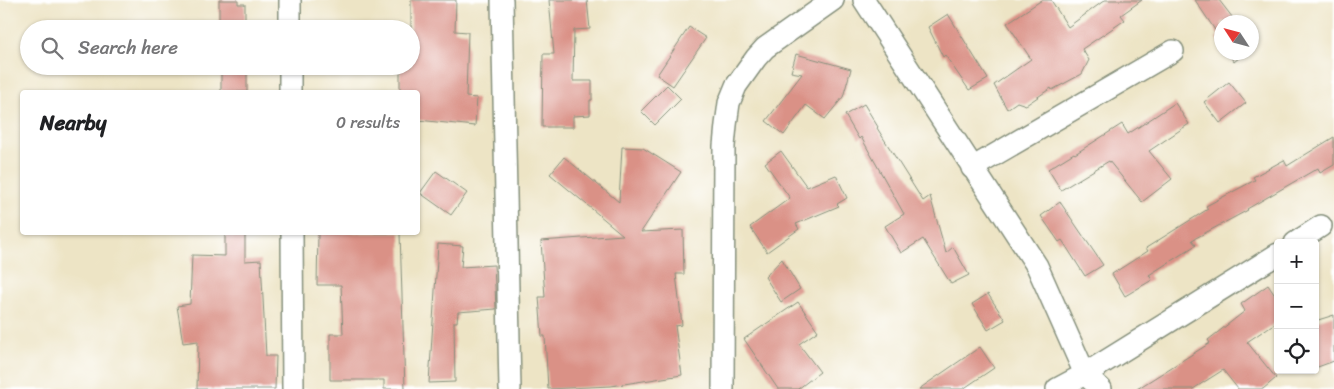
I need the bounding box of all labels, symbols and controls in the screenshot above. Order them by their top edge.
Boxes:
north arrow [1214,15,1259,60]
search box [20,20,420,75]
text: Search here [78,31,178,64]
icon: search [38,34,66,62]
text: Nearby [40,104,106,142]
text: 0 results [336,108,400,137]
map controls [1274,239,1319,374]
button: + [1274,239,1319,284]
button: − [1274,284,1319,329]
button: locate [1274,329,1319,374]

